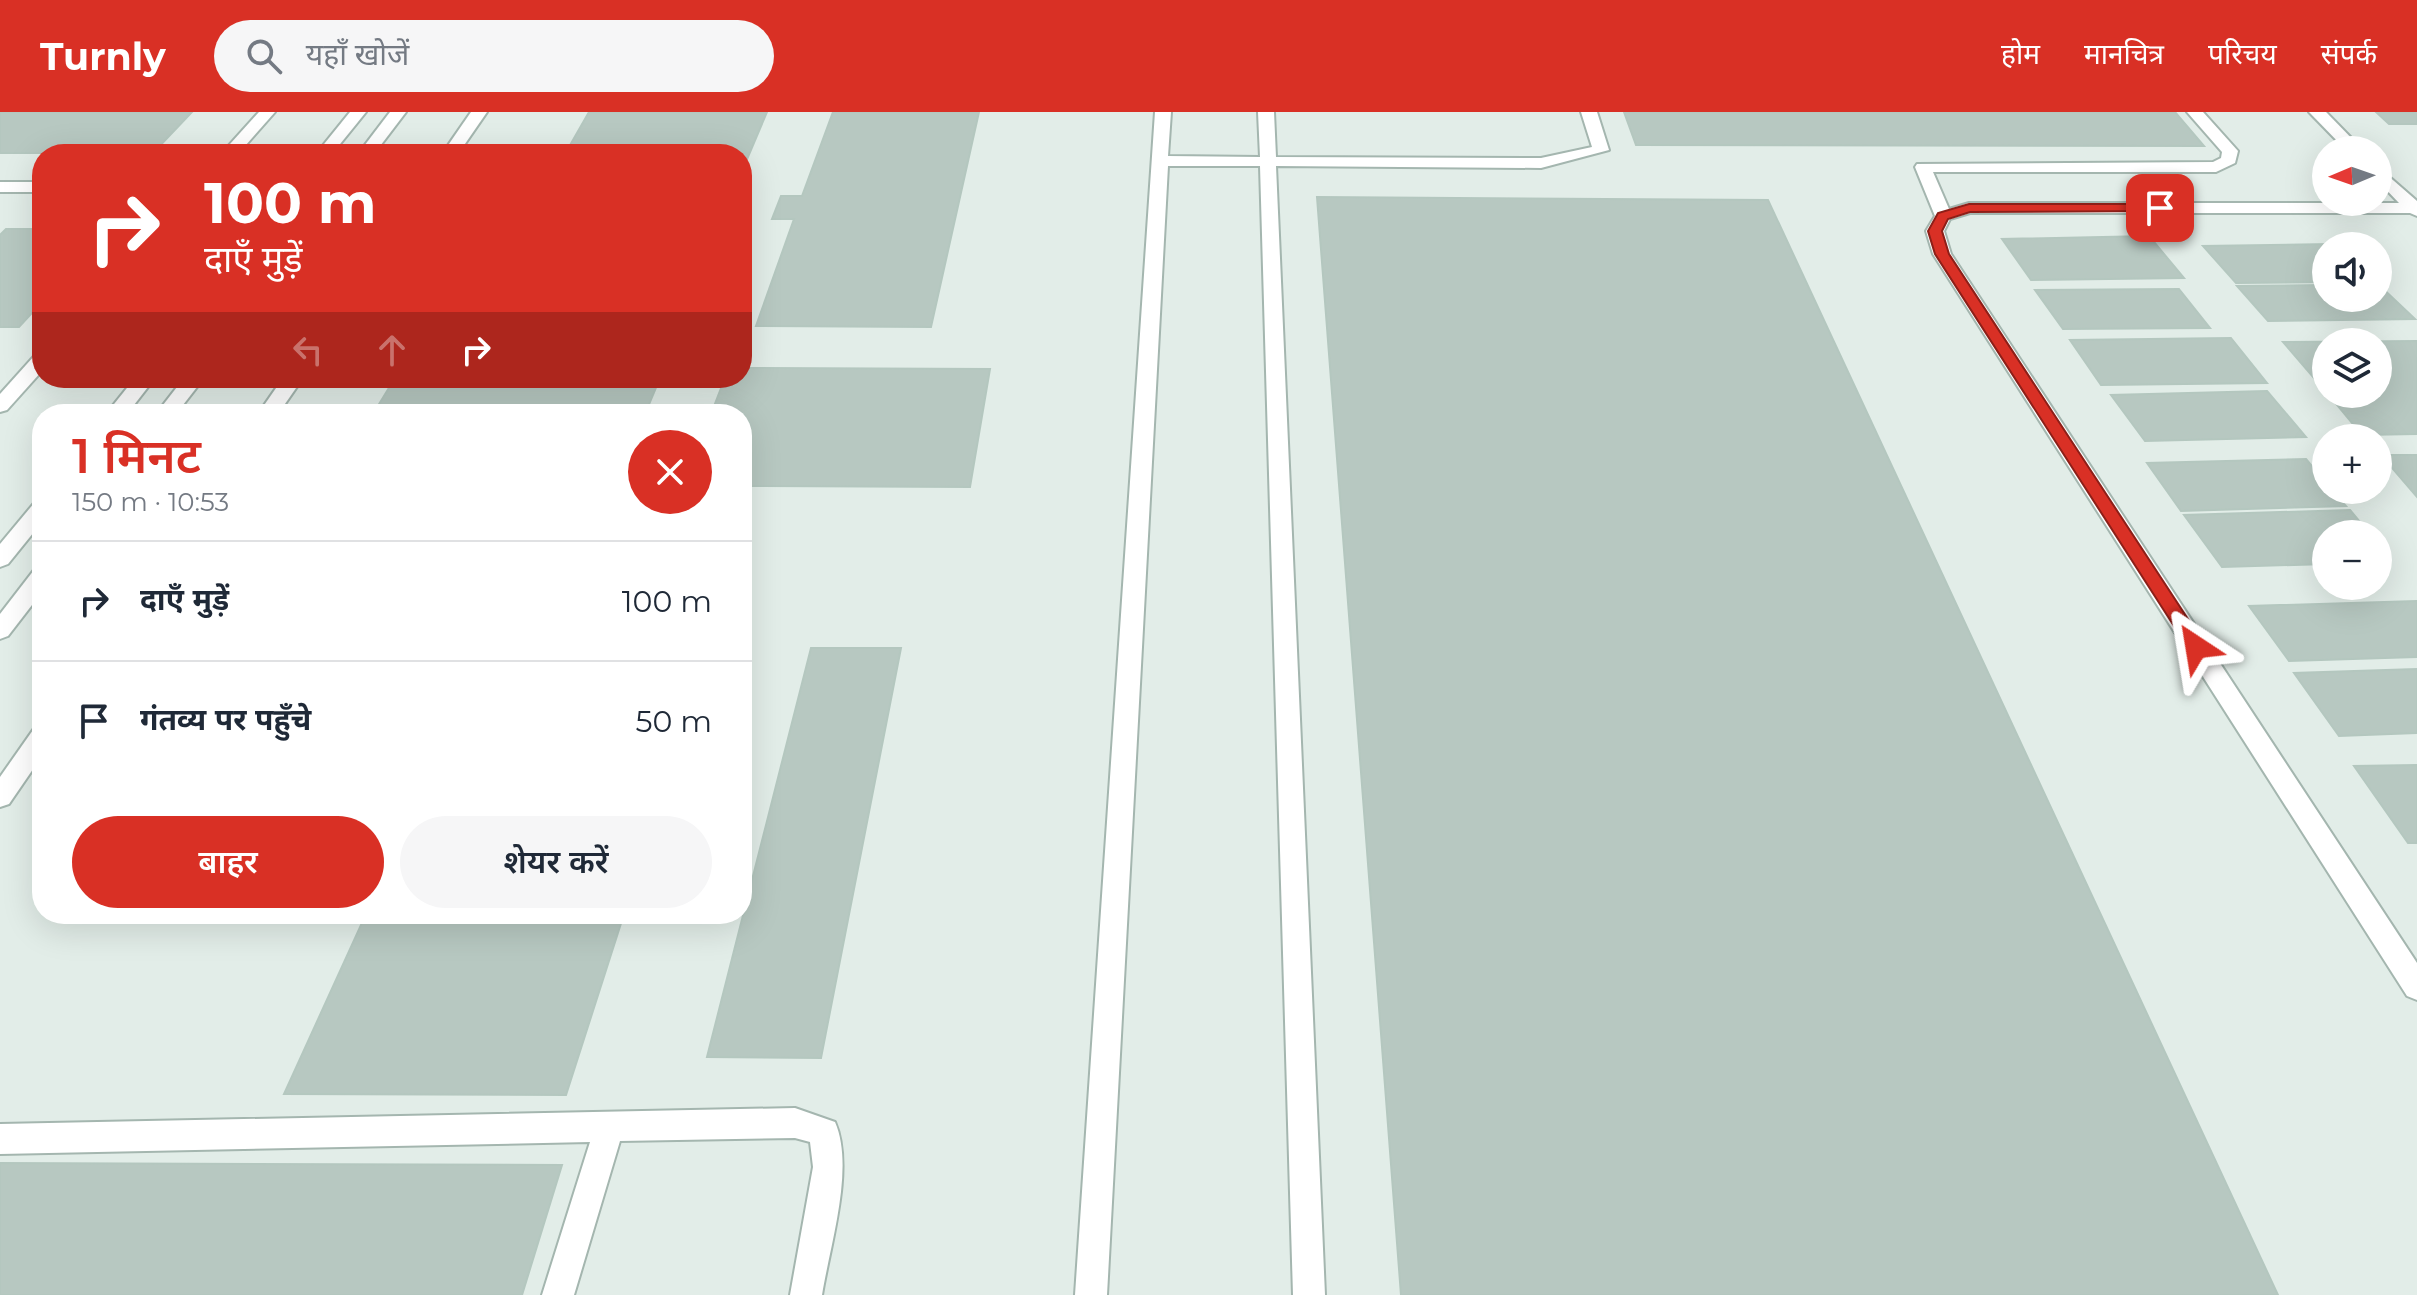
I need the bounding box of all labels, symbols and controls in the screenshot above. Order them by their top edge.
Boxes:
search box [214,20,774,92]
text: Turnly [40,33,166,80]
icon: search [242,34,286,78]
text: यहाँ खोजें [306,36,409,73]
text: होम [2001,37,2040,71]
text: मानचित्र [2084,37,2164,71]
text: परिचय [2208,37,2277,71]
text: संपर्क [2321,37,2377,71]
north arrow [2312,136,2392,216]
map controls [2312,136,2392,600]
text: 100 m [204,169,377,237]
pin [2126,174,2194,242]
icon: right [72,176,176,280]
icon: arrive [2138,186,2182,230]
button: sound [2312,232,2392,312]
text: दाएँ मुड़ें [204,237,303,281]
icon: left [286,328,330,372]
icon: ahead [370,328,414,372]
icon: right [454,328,498,372]
button: layers [2312,328,2392,408]
button: + [2312,424,2392,504]
text: 1 मिनट [72,427,201,485]
button: close [628,430,712,514]
text: 150 m · 10:53 [72,486,229,518]
button: − [2312,520,2392,600]
icon: right [72,579,116,623]
text: दाएँ मुड़ें [140,581,229,618]
text: 100 m [622,583,712,620]
position arrow [2154,605,2238,689]
icon: arrive [72,699,116,743]
text: गंतव्य पर पहुँचे [140,701,311,738]
text: 50 m [635,703,712,740]
button: बाहर [72,816,384,908]
button: शेयर करें [400,816,712,908]

